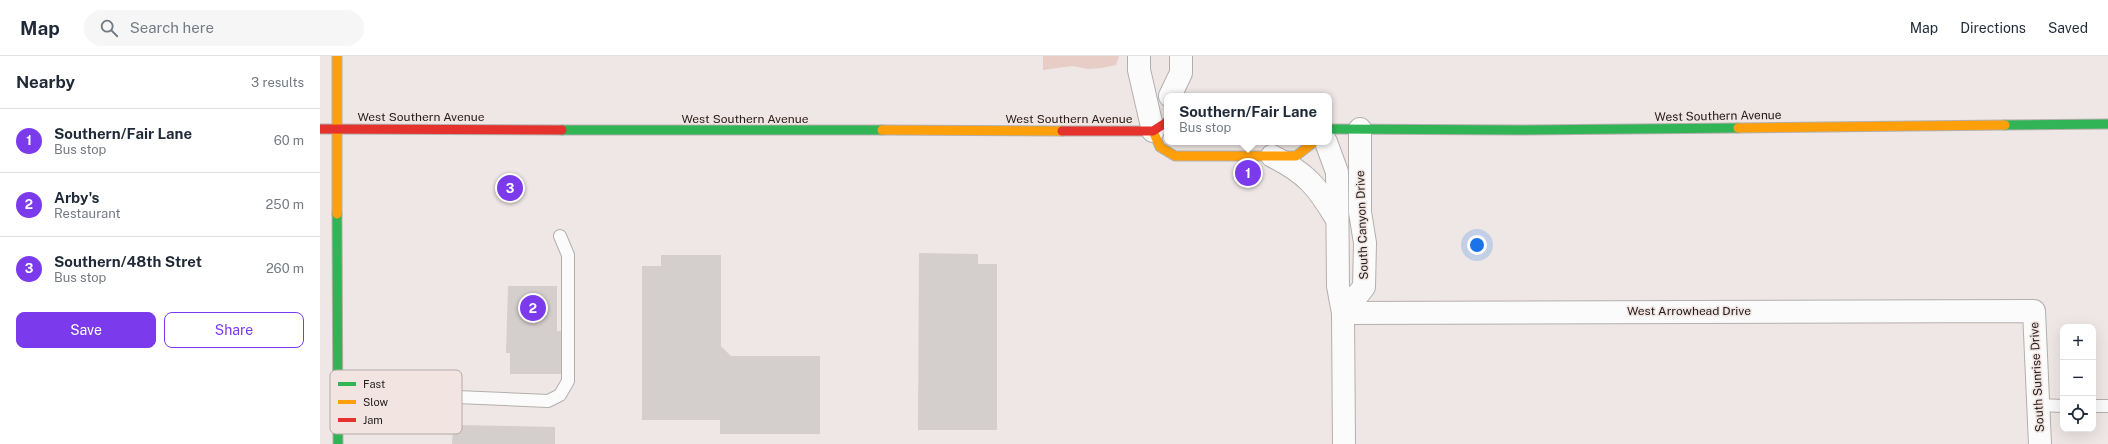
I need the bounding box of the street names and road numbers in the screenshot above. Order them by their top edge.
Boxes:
street label: West Southern Avenue [1654,108,1782,124]
street label: West Southern Avenue [357,110,485,124]
street label: West Southern Avenue [681,112,809,126]
street label: West Southern Avenue [1005,112,1133,126]
street label: South Canyon Drive [1353,170,1371,280]
street label: West Arrowhead Drive [1627,304,1751,318]
street label: South Sunrise Drive [2027,321,2047,432]

